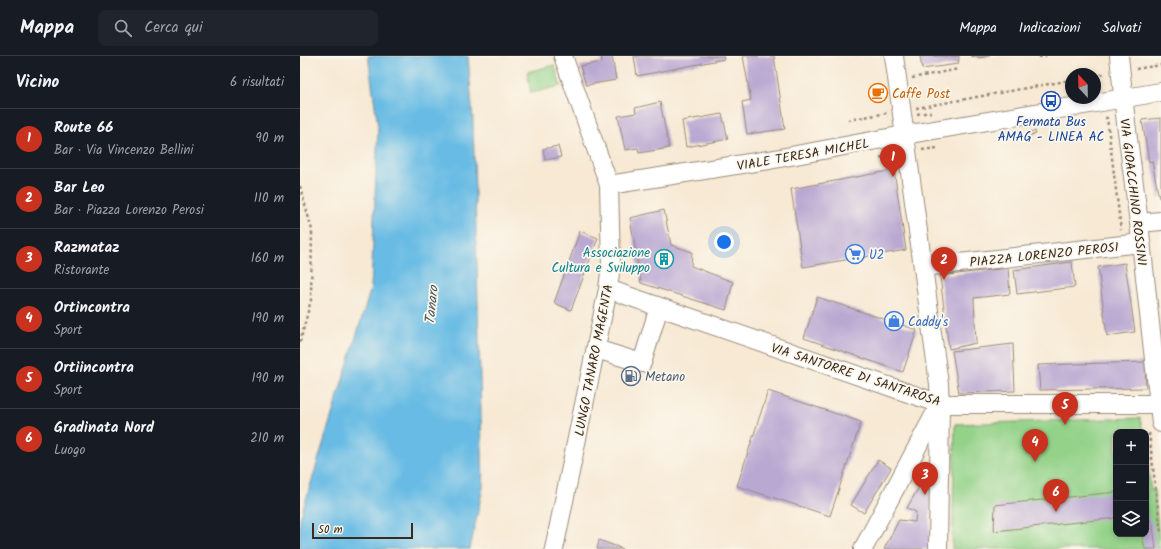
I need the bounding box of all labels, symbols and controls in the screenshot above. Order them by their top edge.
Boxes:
search box [98,10,378,46]
text: Mappa [20,13,74,43]
text: Cerca qui [144,16,203,40]
icon: search [112,17,134,39]
text: Mappa [959,17,997,39]
text: Indicazioni [1019,17,1080,39]
text: Salvati [1102,17,1141,39]
north arrow [1065,68,1101,104]
text: Vicino [16,69,59,96]
text: 6 risultati [230,72,284,93]
cafe icon: Caffe Post [867,82,889,104]
place label: Caffe Post [892,84,951,105]
bus stop icon: Fermata Bus AMAG - LINEA AC [1040,90,1062,112]
place label: Fermata Bus AMAG - LINEA AC [998,112,1105,148]
text: Route 66 [54,116,113,140]
street label: VIA GIOACCHINO ROSSINI [1113,117,1152,267]
text: 1 [27,128,31,149]
text: 90 m [256,128,284,149]
street label: VIALE TERESA MICHEL [735,133,871,177]
text: Bar · Via Vincenzo Bellini [54,140,193,161]
pin: 1 [880,144,906,177]
text: Bar Leo [54,176,105,200]
text: 2 [25,188,33,209]
text: 110 m [254,188,284,209]
text: Bar · Piazza Lorenzo Perosi [54,200,204,221]
your location [714,232,734,252]
text: Razmataz [54,236,119,260]
street label: PIAZZA LORENZO PEROSI [969,237,1120,274]
place label: Associazione Cultura e Sviluppo [552,243,650,279]
supermarket icon: U2 [844,243,866,265]
place label: U2 [869,245,884,266]
pin: 2 [931,247,957,280]
text: 3 [25,248,33,269]
text: 160 m [251,248,284,269]
building icon: Associazione Cultura e Sviluppo [653,248,675,270]
text: Ristorante [54,260,109,281]
street label: LUNGO TANARO MAGENTA [569,282,620,438]
water label: Tanaro [419,283,445,326]
text: Ortincontra [54,296,130,320]
text: 4 [25,308,33,329]
text: 190 m [252,308,284,329]
shop icon: Caddy's [883,310,905,332]
place label: Caddy's [908,312,949,333]
text: Sport [54,320,82,341]
street label: VIA SANTORRE DI SANTAROSA [768,338,943,413]
text: Ortiincontra [54,356,134,380]
fuel station icon: Metano [620,365,642,387]
place label: Metano [645,367,685,388]
text: 5 [26,368,32,389]
text: 190 m [252,368,284,389]
text: Sport [54,380,82,401]
pin: 5 [1052,392,1078,425]
text: Gradinata Nord [54,416,154,440]
text: 6 [25,428,33,449]
text: 210 m [250,428,284,449]
pin: 4 [1022,429,1048,462]
map controls [1113,429,1149,537]
button: + [1113,429,1149,465]
text: Luogo [54,440,85,461]
pin: 3 [912,462,938,495]
button: − [1113,465,1149,501]
pin: 6 [1043,479,1069,512]
button: layers [1113,501,1149,537]
scale bar [312,521,413,540]
text: 50 m [318,521,343,539]

